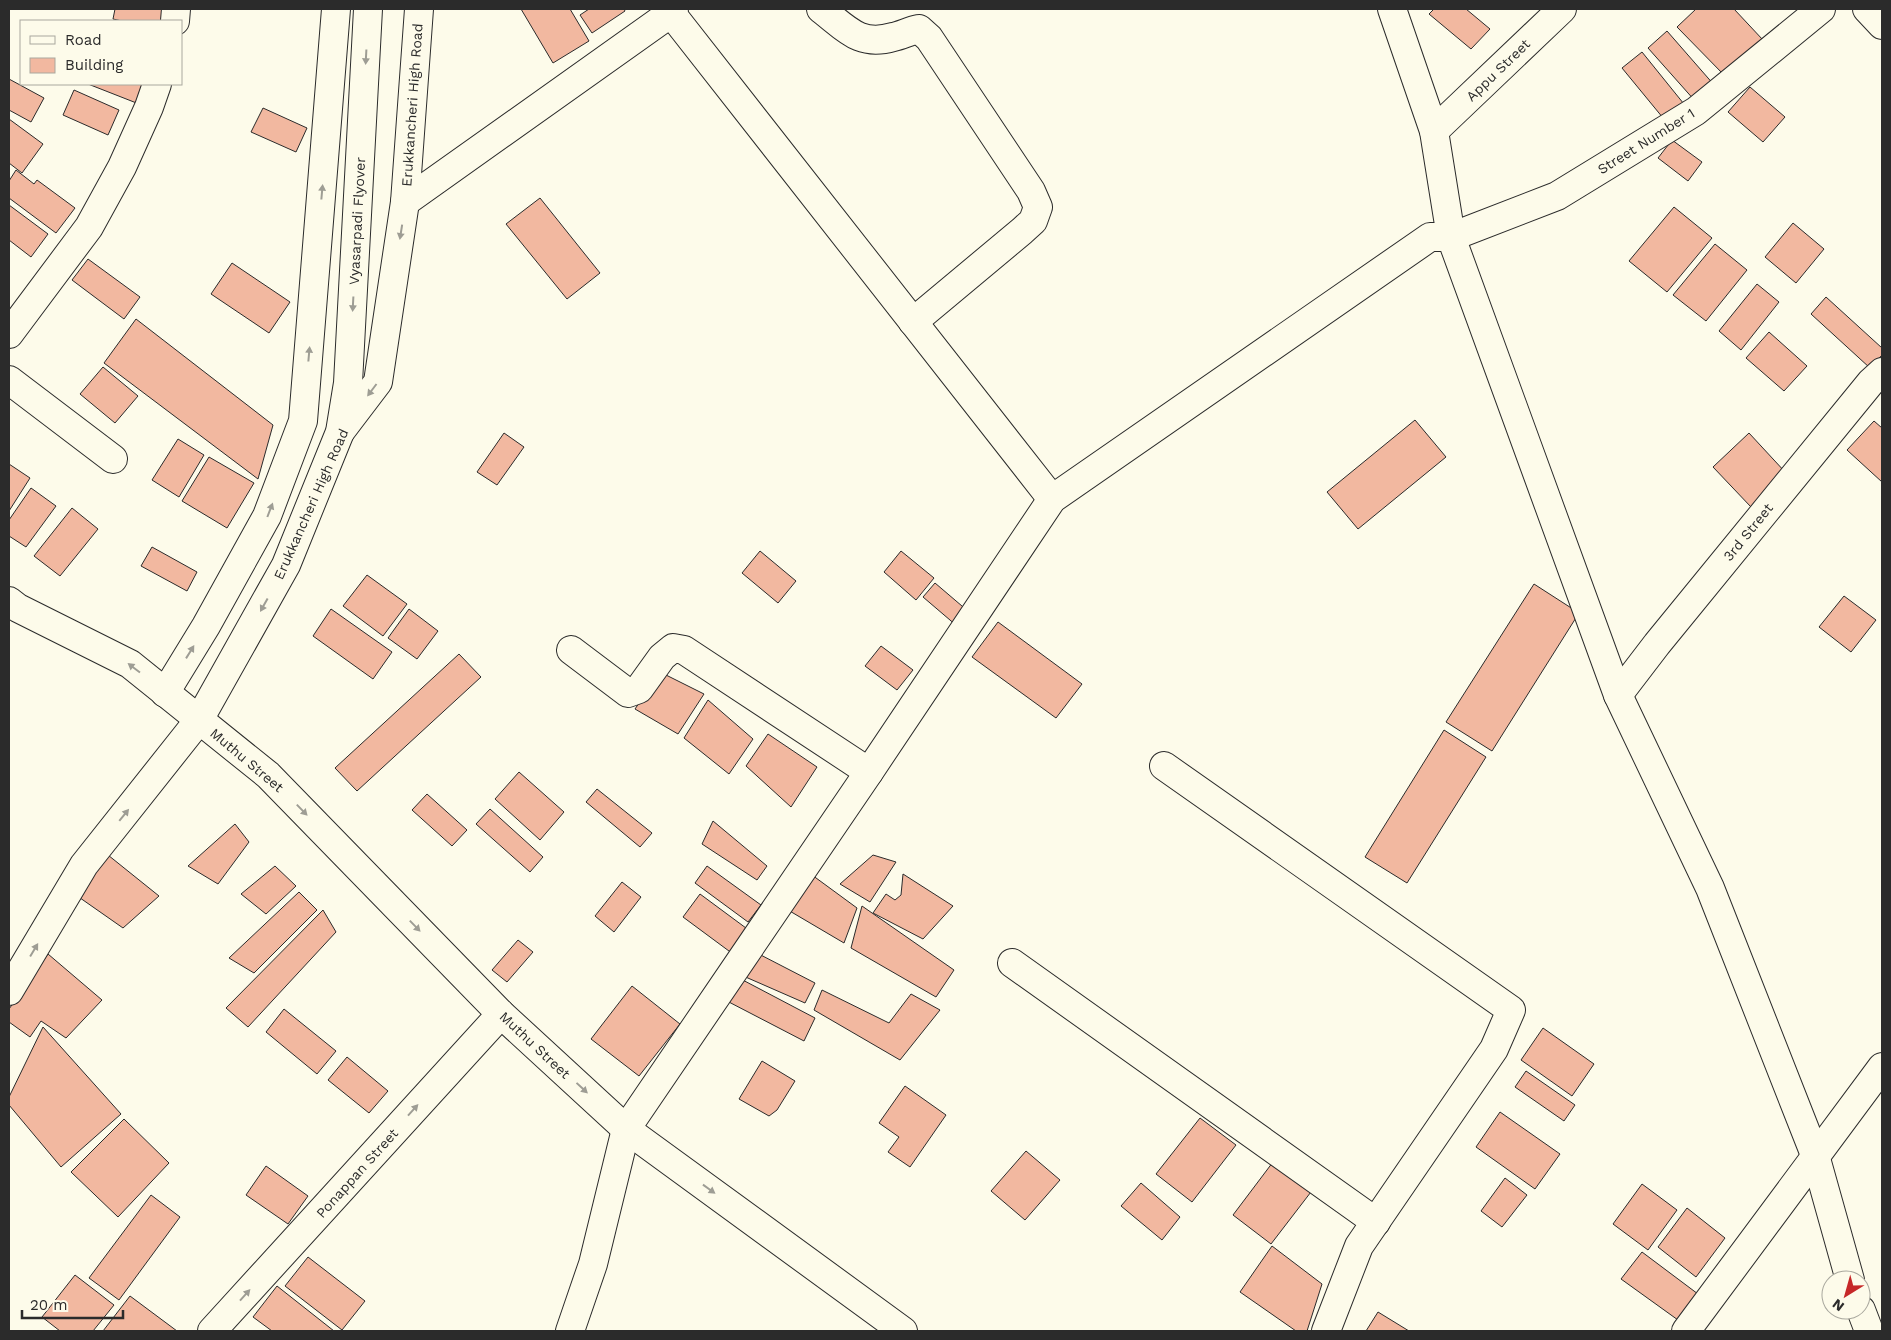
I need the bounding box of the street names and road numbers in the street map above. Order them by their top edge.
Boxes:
street label: Erukkancheri High Road [398,23,426,187]
street label: Appu Street [1463,36,1533,104]
street label: Street Number 1 [1595,105,1697,177]
street label: Vyasarpadi Flyover [346,156,368,285]
street label: Erukkancheri High Road [270,426,352,582]
street label: 3rd Street [1720,500,1776,564]
street label: Muthu Street [207,725,287,795]
street label: Muthu Street [496,1008,574,1082]
street label: Ponappan Street [313,1125,401,1221]

